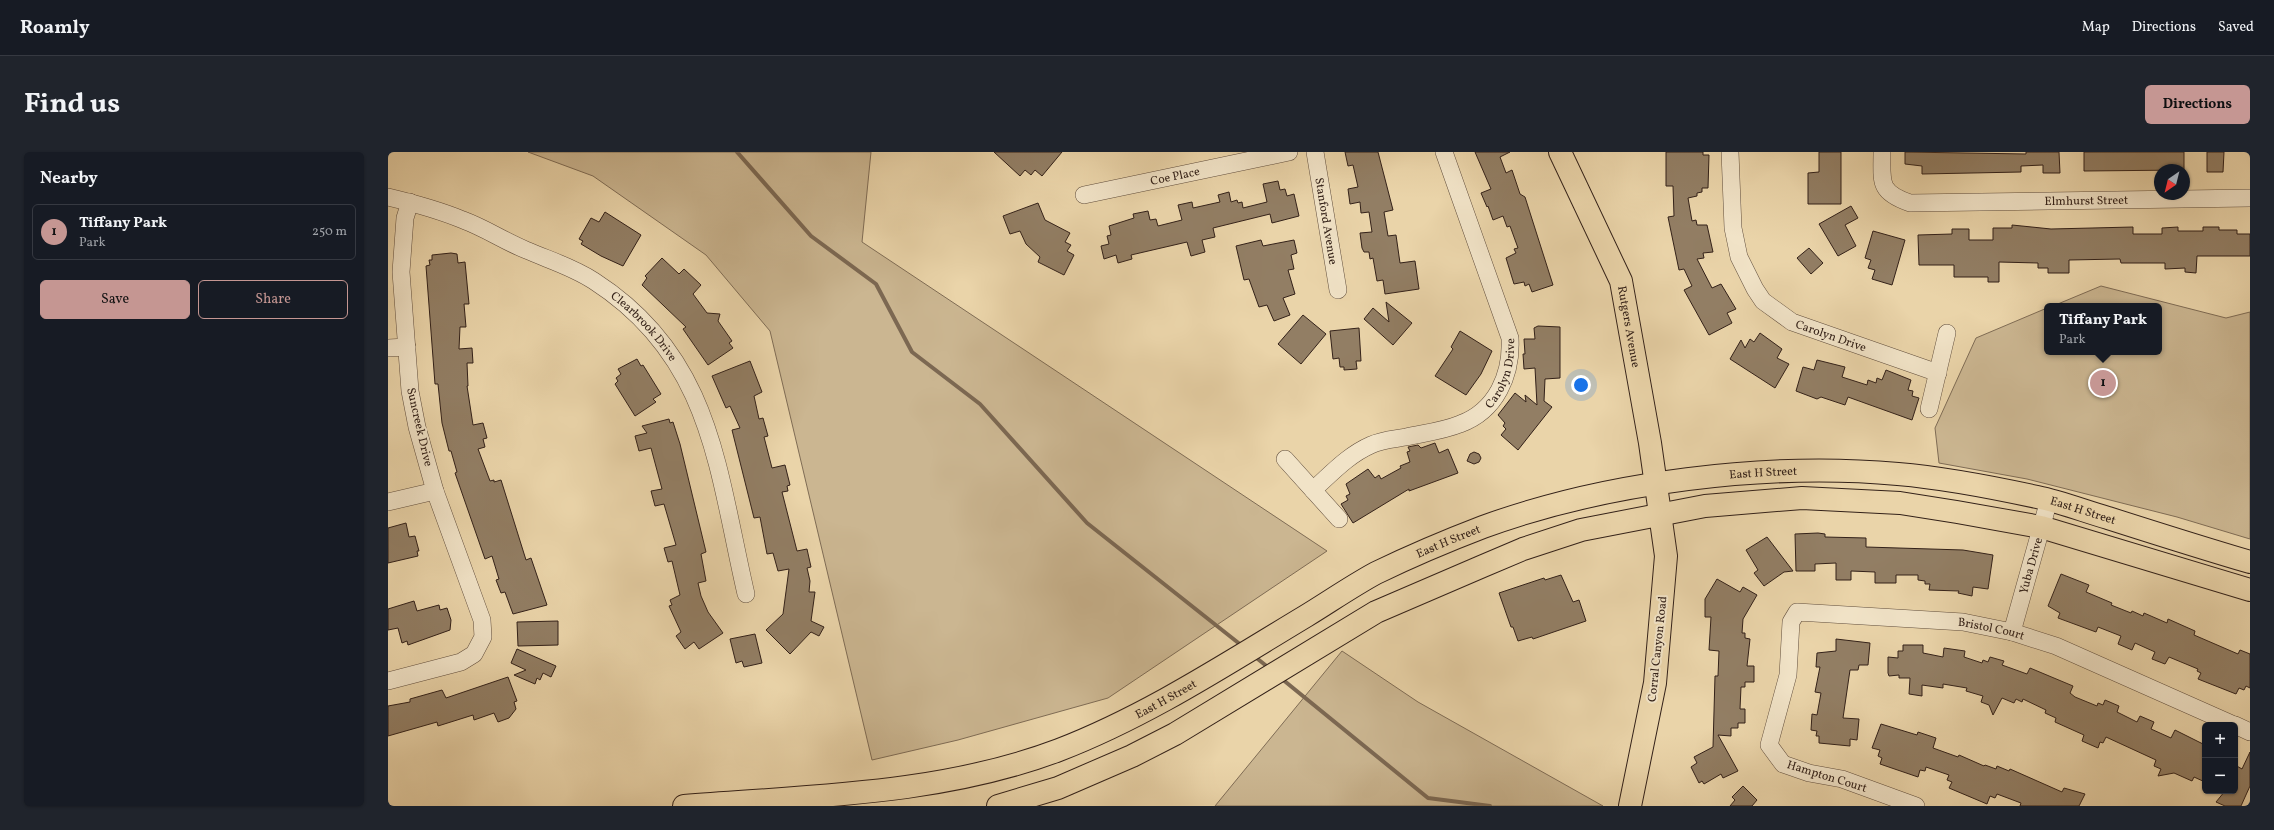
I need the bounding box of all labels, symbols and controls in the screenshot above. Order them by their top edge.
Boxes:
text: Roamly [20,15,90,41]
text: Map [2082,18,2110,37]
text: Directions [2132,18,2196,37]
text: Saved [2218,18,2254,37]
text: Find us [24,85,120,124]
button: Directions [2145,85,2250,124]
street label: Coe Place [1149,164,1202,190]
north arrow [2154,164,2190,200]
text: Nearby [40,167,98,190]
street label: Stanford Avenue [1310,176,1341,266]
street label: Elmhurst Street [2044,193,2128,210]
text: Tiffany Park [79,213,167,234]
text: 1 [51,223,57,241]
text: 250 m [312,223,347,241]
text: Park [79,234,106,252]
button: Save [40,280,190,319]
button: Share [198,280,348,319]
street label: Rutgers Avenue [1613,285,1643,369]
street label: Clearbrook Drive [607,288,680,365]
popup [2044,303,2162,355]
text: Tiffany Park [2059,310,2147,331]
street label: Carolyn Drive [1793,317,1869,356]
text: Park [2059,331,2085,349]
street label: Carolyn Drive [1482,338,1519,413]
pin: 1 [2090,368,2116,398]
your location [1571,375,1591,395]
street label: Suncreek Drive [402,386,436,469]
street label: East H Street [1729,464,1797,484]
street label: East H Street [2048,493,2118,529]
street label: East H Street [1414,522,1483,563]
street label: Yuba Drive [2016,535,2047,596]
street label: Corral Canyon Road [1644,595,1672,703]
street label: Bristol Court [1958,615,2026,644]
street label: East H Street [1133,676,1200,723]
map controls [2202,722,2238,794]
button: + [2202,722,2238,758]
street label: Hampton Court [1785,757,1869,797]
button: − [2202,758,2238,794]

